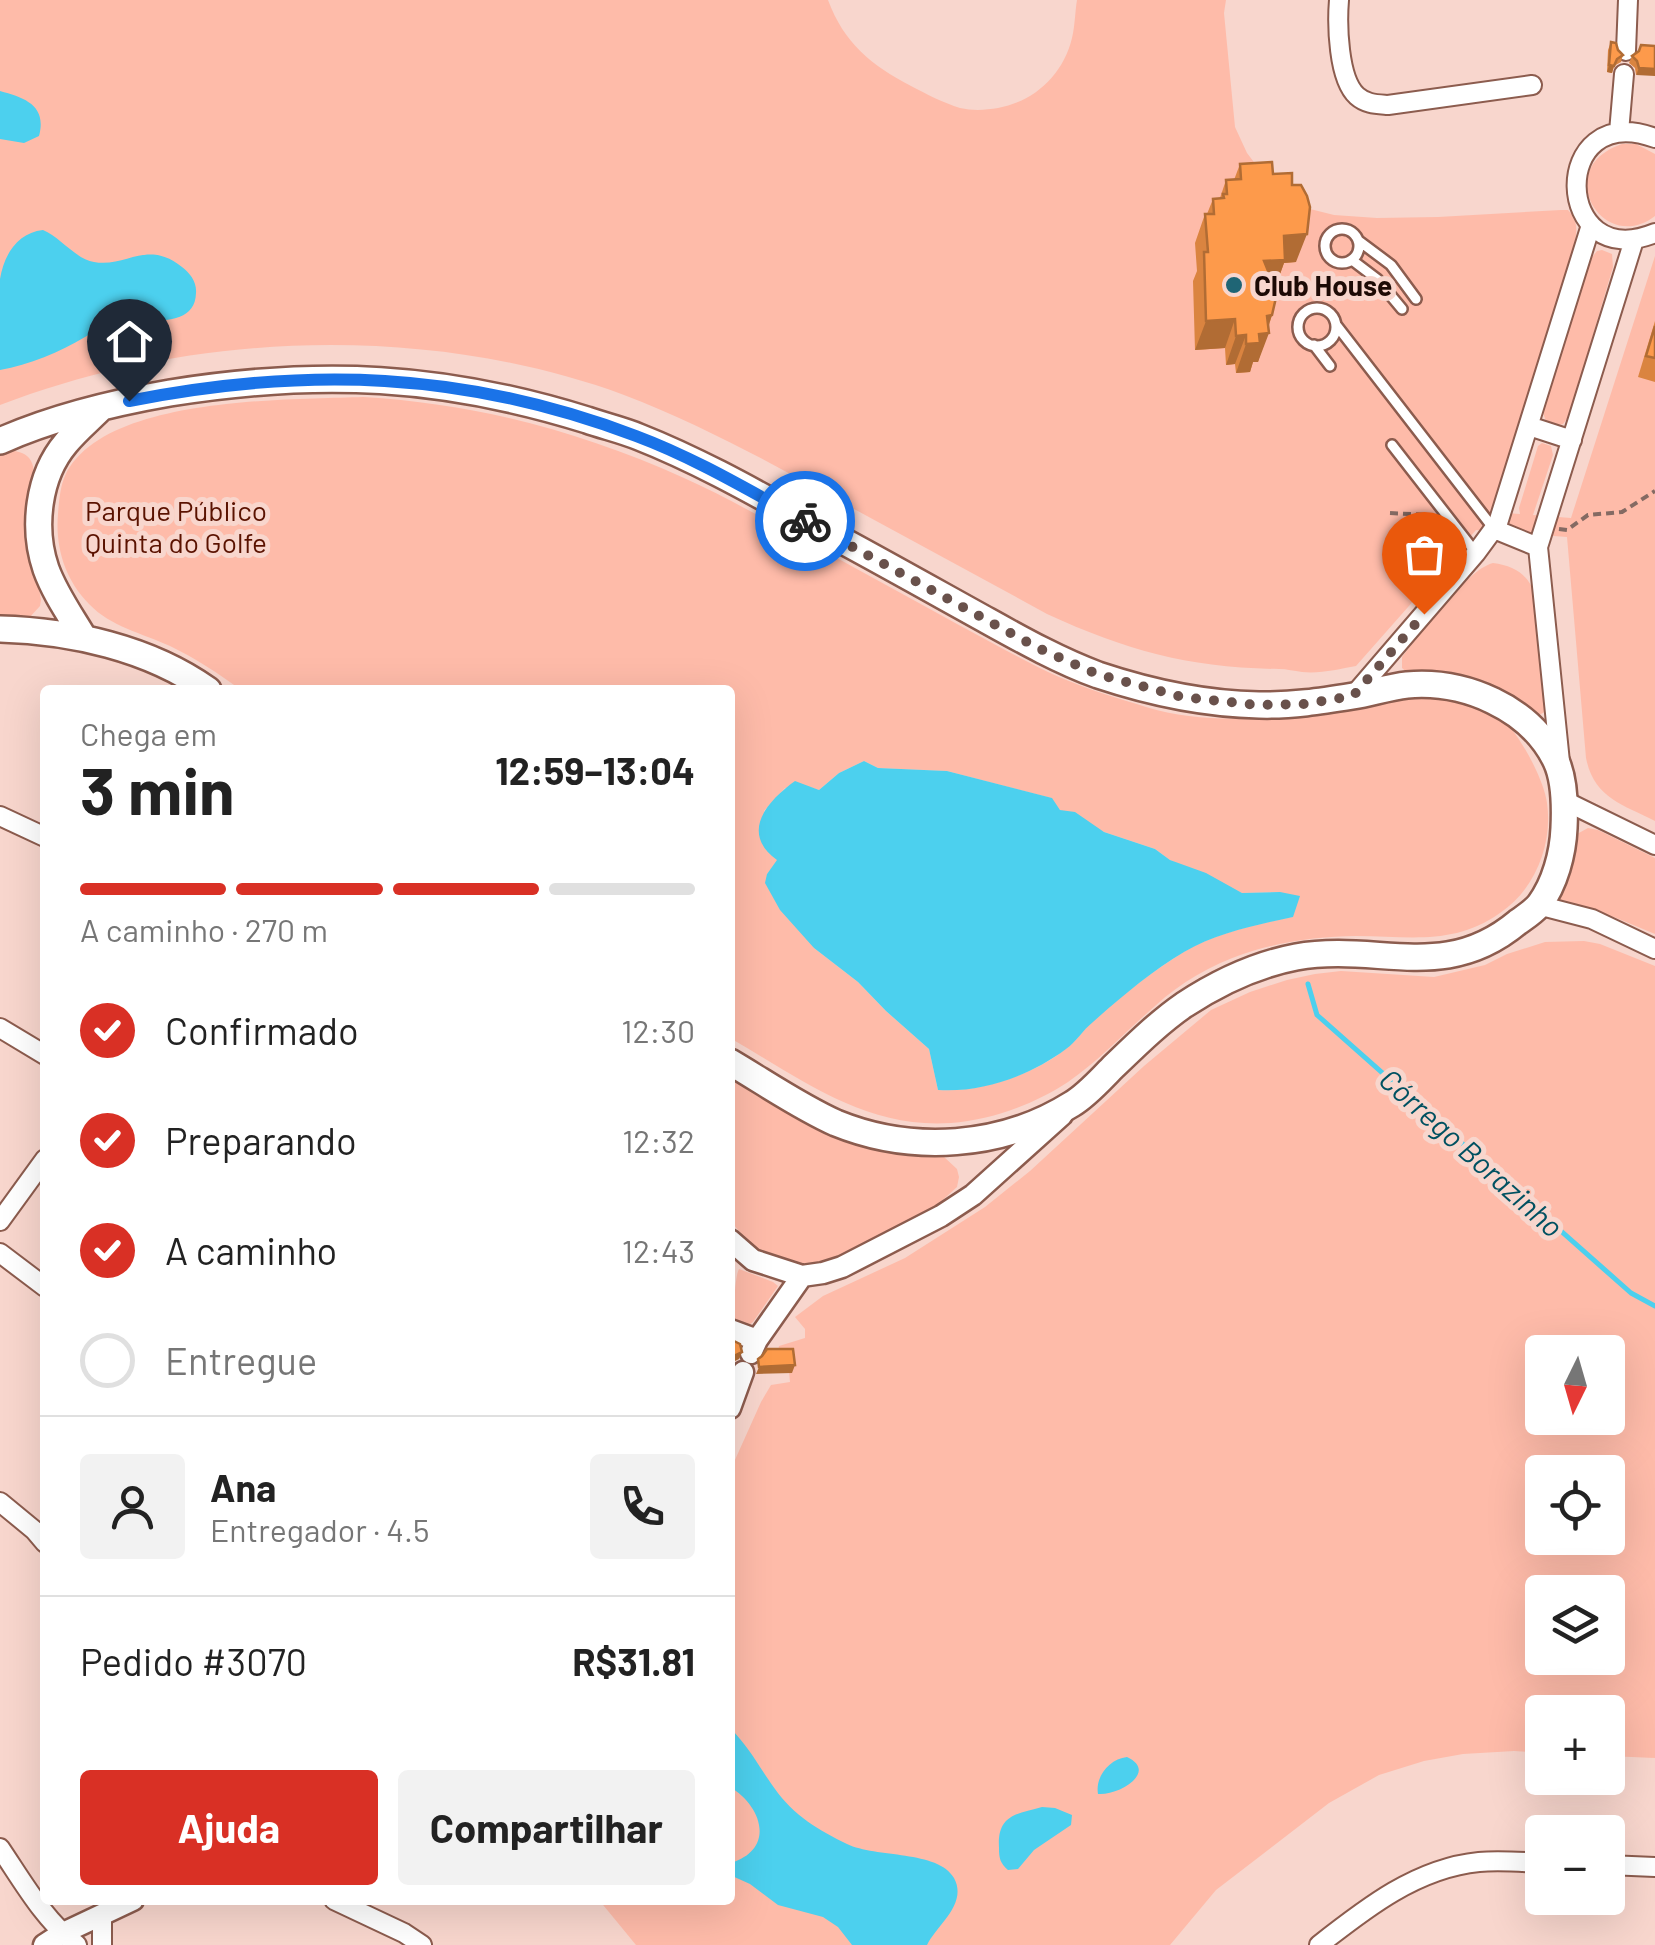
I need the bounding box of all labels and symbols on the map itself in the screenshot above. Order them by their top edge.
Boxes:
place label: Club House [1254,268,1392,302]
marker: Club House [1223,274,1245,296]
pin [87,299,172,402]
courier [755,471,855,571]
park label: Parque Público Quinta do Golfe [85,493,267,559]
pin [1382,512,1467,615]
water label: Córrego Borazinho [1373,1060,1571,1244]
north arrow [1525,1335,1625,1435]

